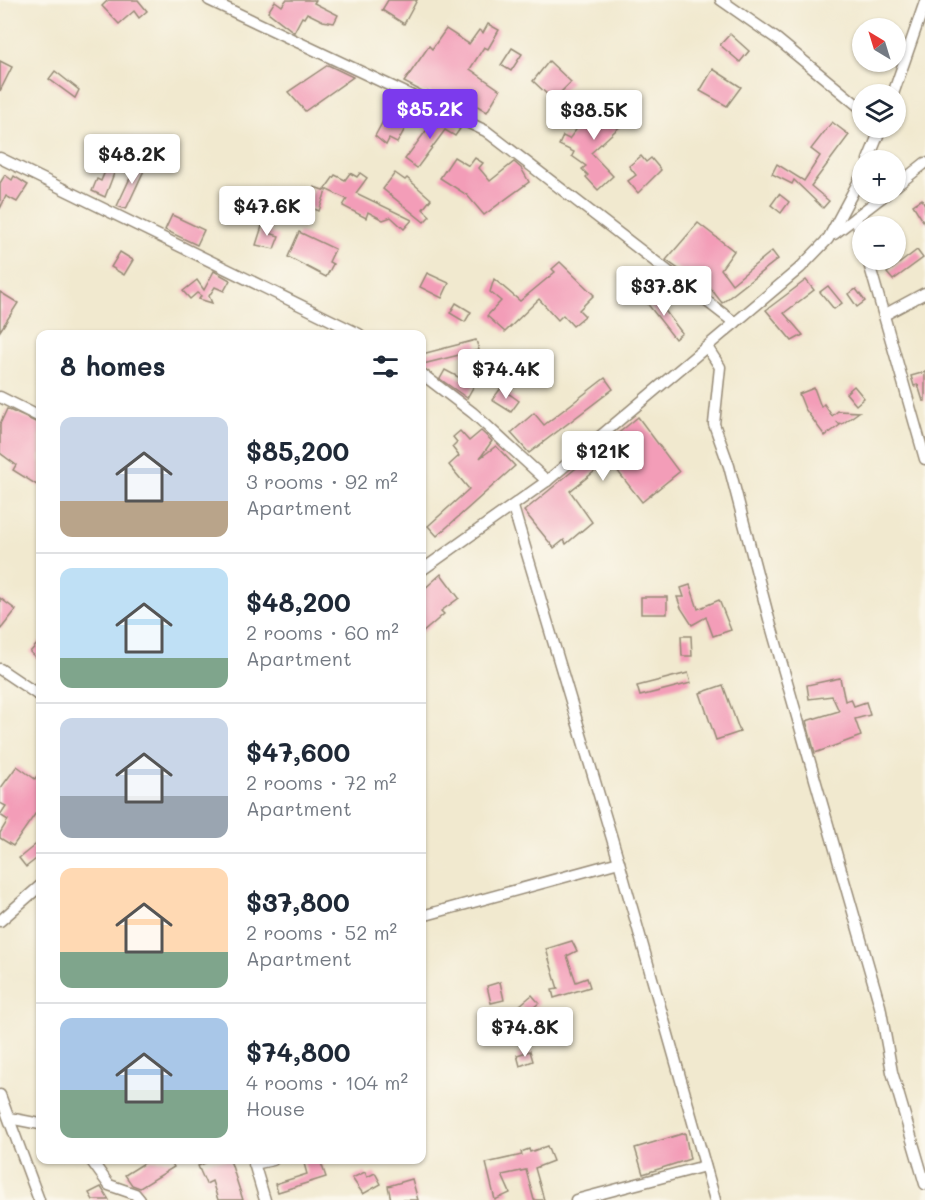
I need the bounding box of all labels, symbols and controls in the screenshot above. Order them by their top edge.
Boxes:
north arrow [852,18,906,72]
map controls [852,18,906,270]
button: layers [852,84,906,138]
pin: $85.2K [381,89,479,140]
pin: $38.5K [545,90,643,141]
text: $85.2K [397,95,463,121]
text: $38.5K [560,96,628,122]
pin: $48.2K [83,134,181,185]
text: $48.2K [98,140,166,166]
button: + [852,150,906,204]
pin: $47.6K [218,186,316,237]
text: $47.6K [233,192,301,218]
button: − [852,216,906,270]
pin: $37.8K [615,266,713,317]
text: $37.8K [630,272,698,298]
text: 8 homes [60,349,166,383]
pin: $74.4K [457,349,555,400]
icon: filters [369,350,402,383]
text: $74.4K [472,355,540,381]
pin: $121K [561,431,645,482]
text: $85,200 [246,434,349,468]
text: $121K [576,437,630,463]
icon: home [108,441,180,513]
text: 3 rooms · 92 m² [246,468,398,494]
text: Apartment [246,494,352,520]
text: $48,200 [246,585,351,619]
icon: home [108,592,180,664]
text: 2 rooms · 60 m² [246,619,399,645]
text: Apartment [246,645,352,671]
text: $47,600 [246,735,350,769]
icon: home [108,742,180,814]
text: 2 rooms · 72 m² [246,769,397,795]
text: Apartment [246,795,352,821]
text: $37,800 [246,885,350,919]
icon: home [108,892,180,964]
text: 2 rooms · 52 m² [246,919,397,945]
text: Apartment [246,945,352,971]
pin: $74.8K [476,1007,574,1058]
text: $74.8K [491,1013,559,1039]
text: $74,800 [246,1035,351,1069]
icon: home [108,1042,180,1114]
text: 4 rooms · 104 m² [246,1069,408,1095]
text: House [246,1095,305,1121]

